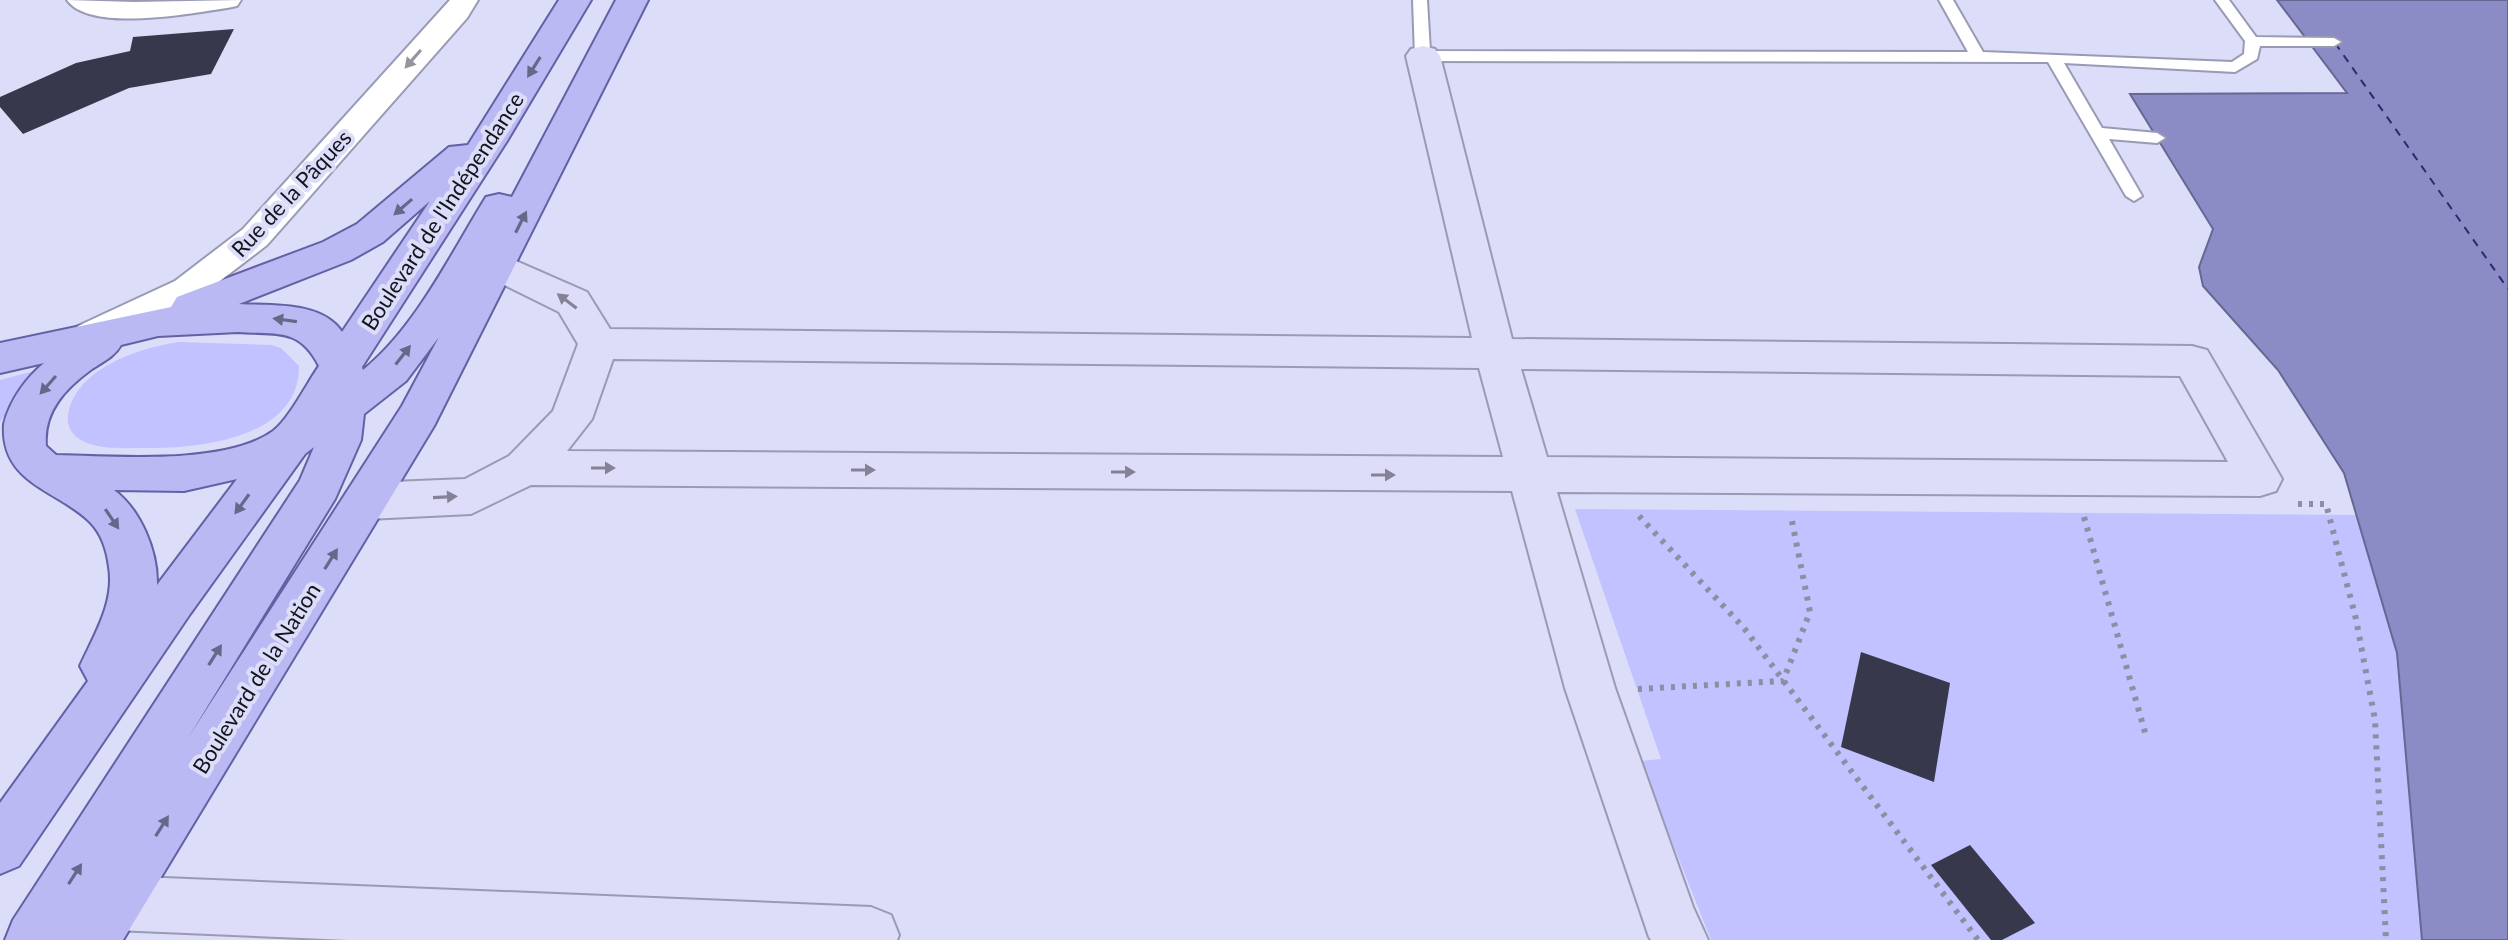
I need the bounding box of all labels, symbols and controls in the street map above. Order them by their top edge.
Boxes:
one-way arrow [405,50,423,69]
one-way arrow [528,56,542,78]
street label: Boulevard de l'Indépendance [355,87,529,335]
street label: Rue de la Pâques [225,124,357,262]
one-way arrow [393,198,413,215]
one-way arrow [514,211,527,234]
one-way arrow [556,293,577,310]
one-way arrow [272,313,297,326]
one-way arrow [394,345,410,365]
one-way arrow [40,375,57,395]
one-way arrow [591,462,616,474]
one-way arrow [851,464,876,476]
one-way arrow [1111,466,1136,478]
one-way arrow [1371,468,1396,481]
one-way arrow [433,491,458,504]
one-way arrow [235,494,251,514]
one-way arrow [105,508,119,530]
one-way arrow [323,548,337,570]
street label: Boulevard de la Nation [186,578,326,778]
one-way arrow [207,644,221,666]
one-way arrow [155,816,170,837]
one-way arrow [68,863,82,885]

